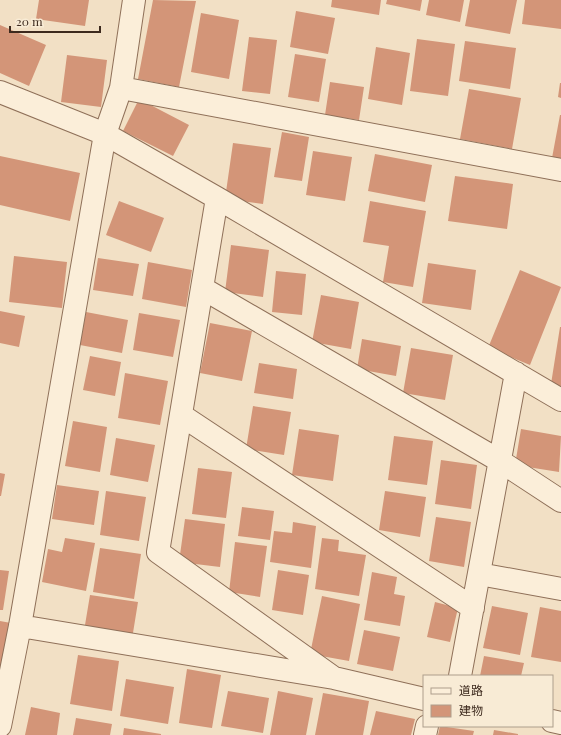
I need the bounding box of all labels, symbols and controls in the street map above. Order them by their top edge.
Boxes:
scale bar [10,8,100,34]
text: 20 m [16,13,43,29]
legend [423,675,553,727]
text: 道路 [459,682,483,698]
text: 建物 [459,702,483,718]

